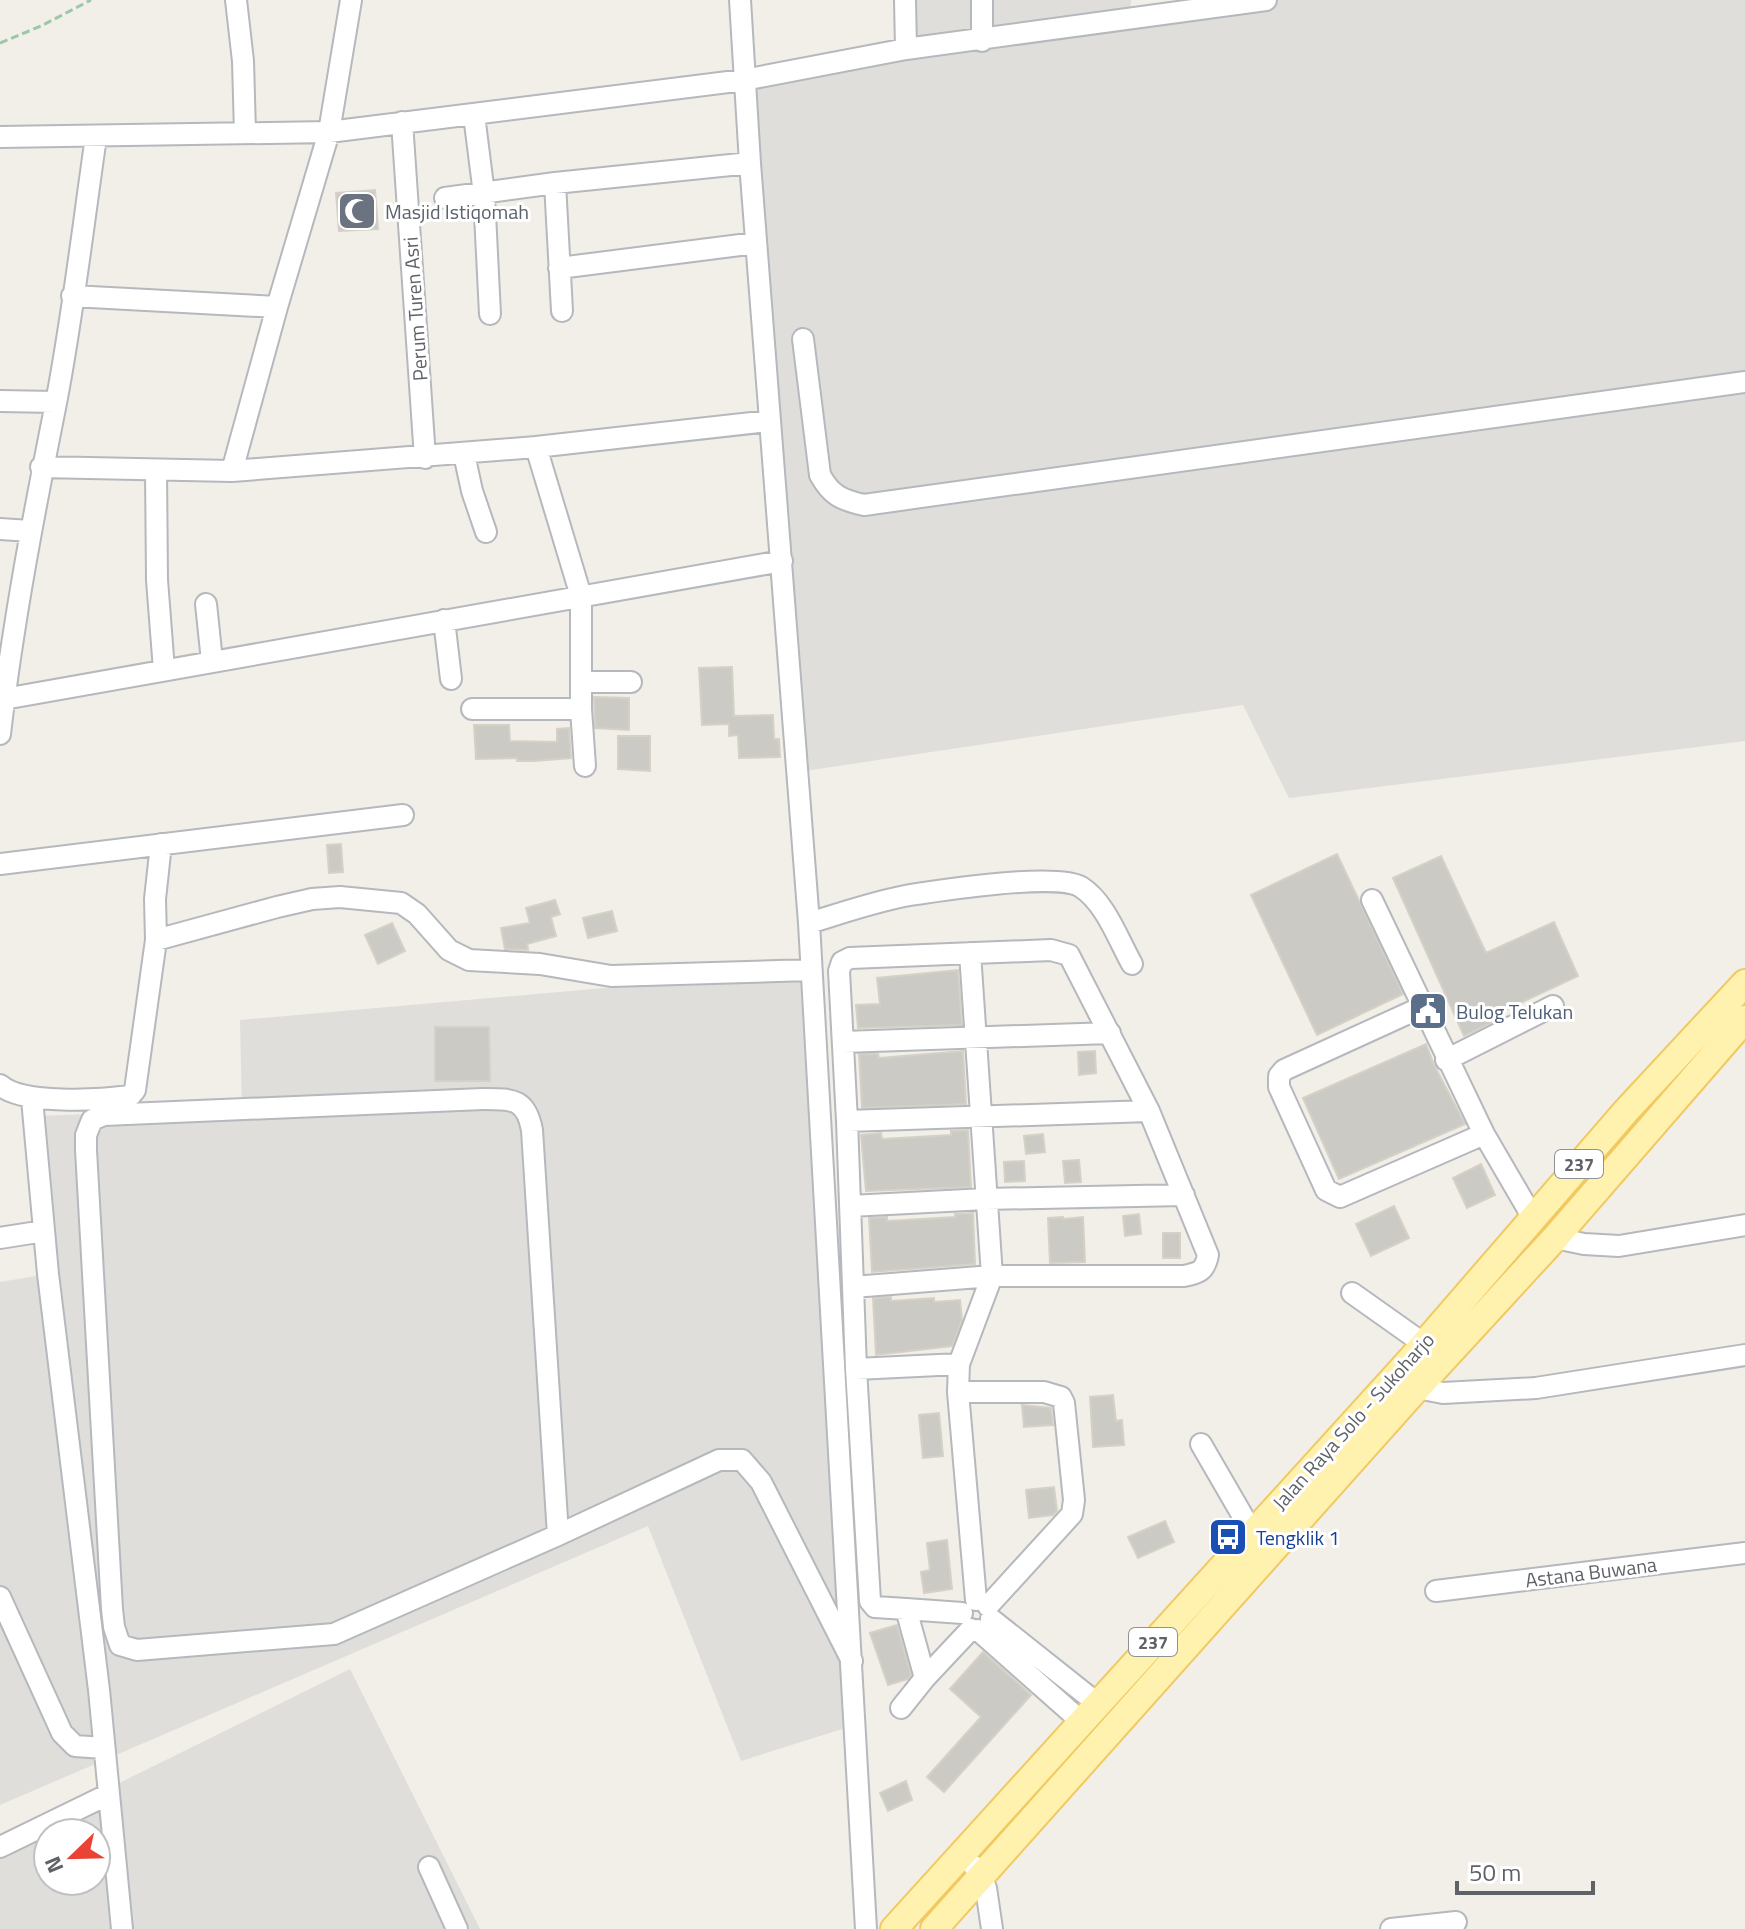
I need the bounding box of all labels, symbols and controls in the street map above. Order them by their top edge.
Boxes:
mosque icon: Masjid Istiqomah [336,190,378,232]
place label: Masjid Istiqomah [385,196,529,227]
street label: Perum Turen Asri [395,236,435,382]
public building icon: Bulog Telukan [1407,990,1449,1032]
place label: Bulog Telukan [1456,996,1573,1027]
road number: 237 [1555,1150,1603,1178]
street label: Jalan Raya Solo - Sukoharjo [1265,1325,1441,1517]
bus stop icon: Tengklik 1 [1207,1516,1249,1558]
place label: Tengklik 1 [1256,1522,1340,1553]
street label: Astana Buwana [1523,1549,1659,1595]
road number: 237 [1129,1628,1177,1656]
north arrow [32,1817,112,1897]
scale bar [1457,1845,1593,1895]
text: N [35,1851,72,1878]
text: 50 m [1469,1854,1521,1890]

